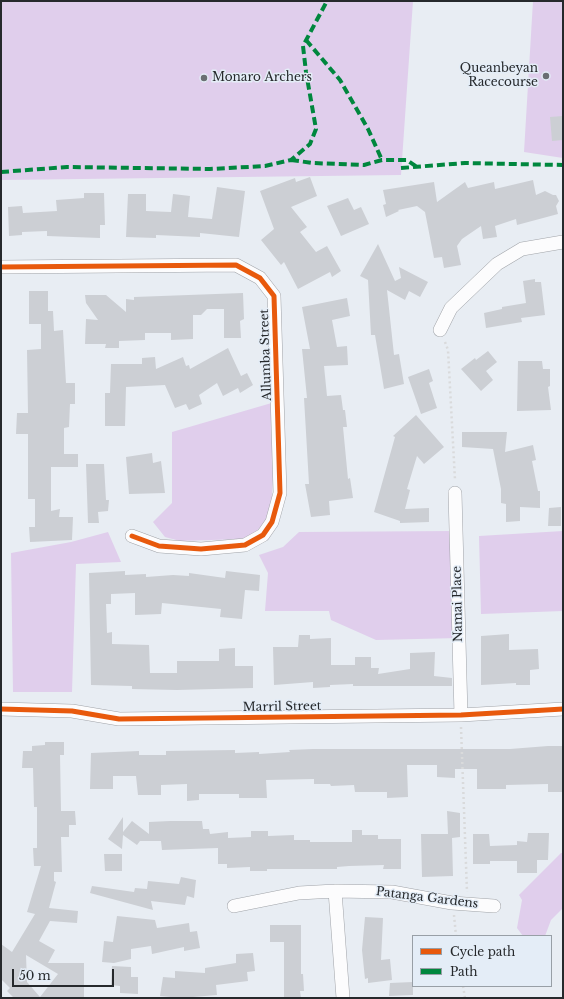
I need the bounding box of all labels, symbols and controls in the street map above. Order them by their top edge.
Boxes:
place label: Queanbeyan Racecourse [460,62,538,90]
place label: Monaro Archers [212,71,312,85]
marker: Queanbeyan Racecourse [541,71,551,81]
marker: Monaro Archers [199,73,209,83]
street label: Allumba Street [257,309,275,401]
street label: Namai Place [450,566,466,642]
street label: Marril Street [243,699,321,715]
street label: Patanga Gardens [375,885,479,911]
legend [412,935,552,987]
text: Cycle path [450,944,515,959]
scale bar [14,961,116,987]
text: Path [450,964,478,979]
text: 50 m [19,968,51,983]

